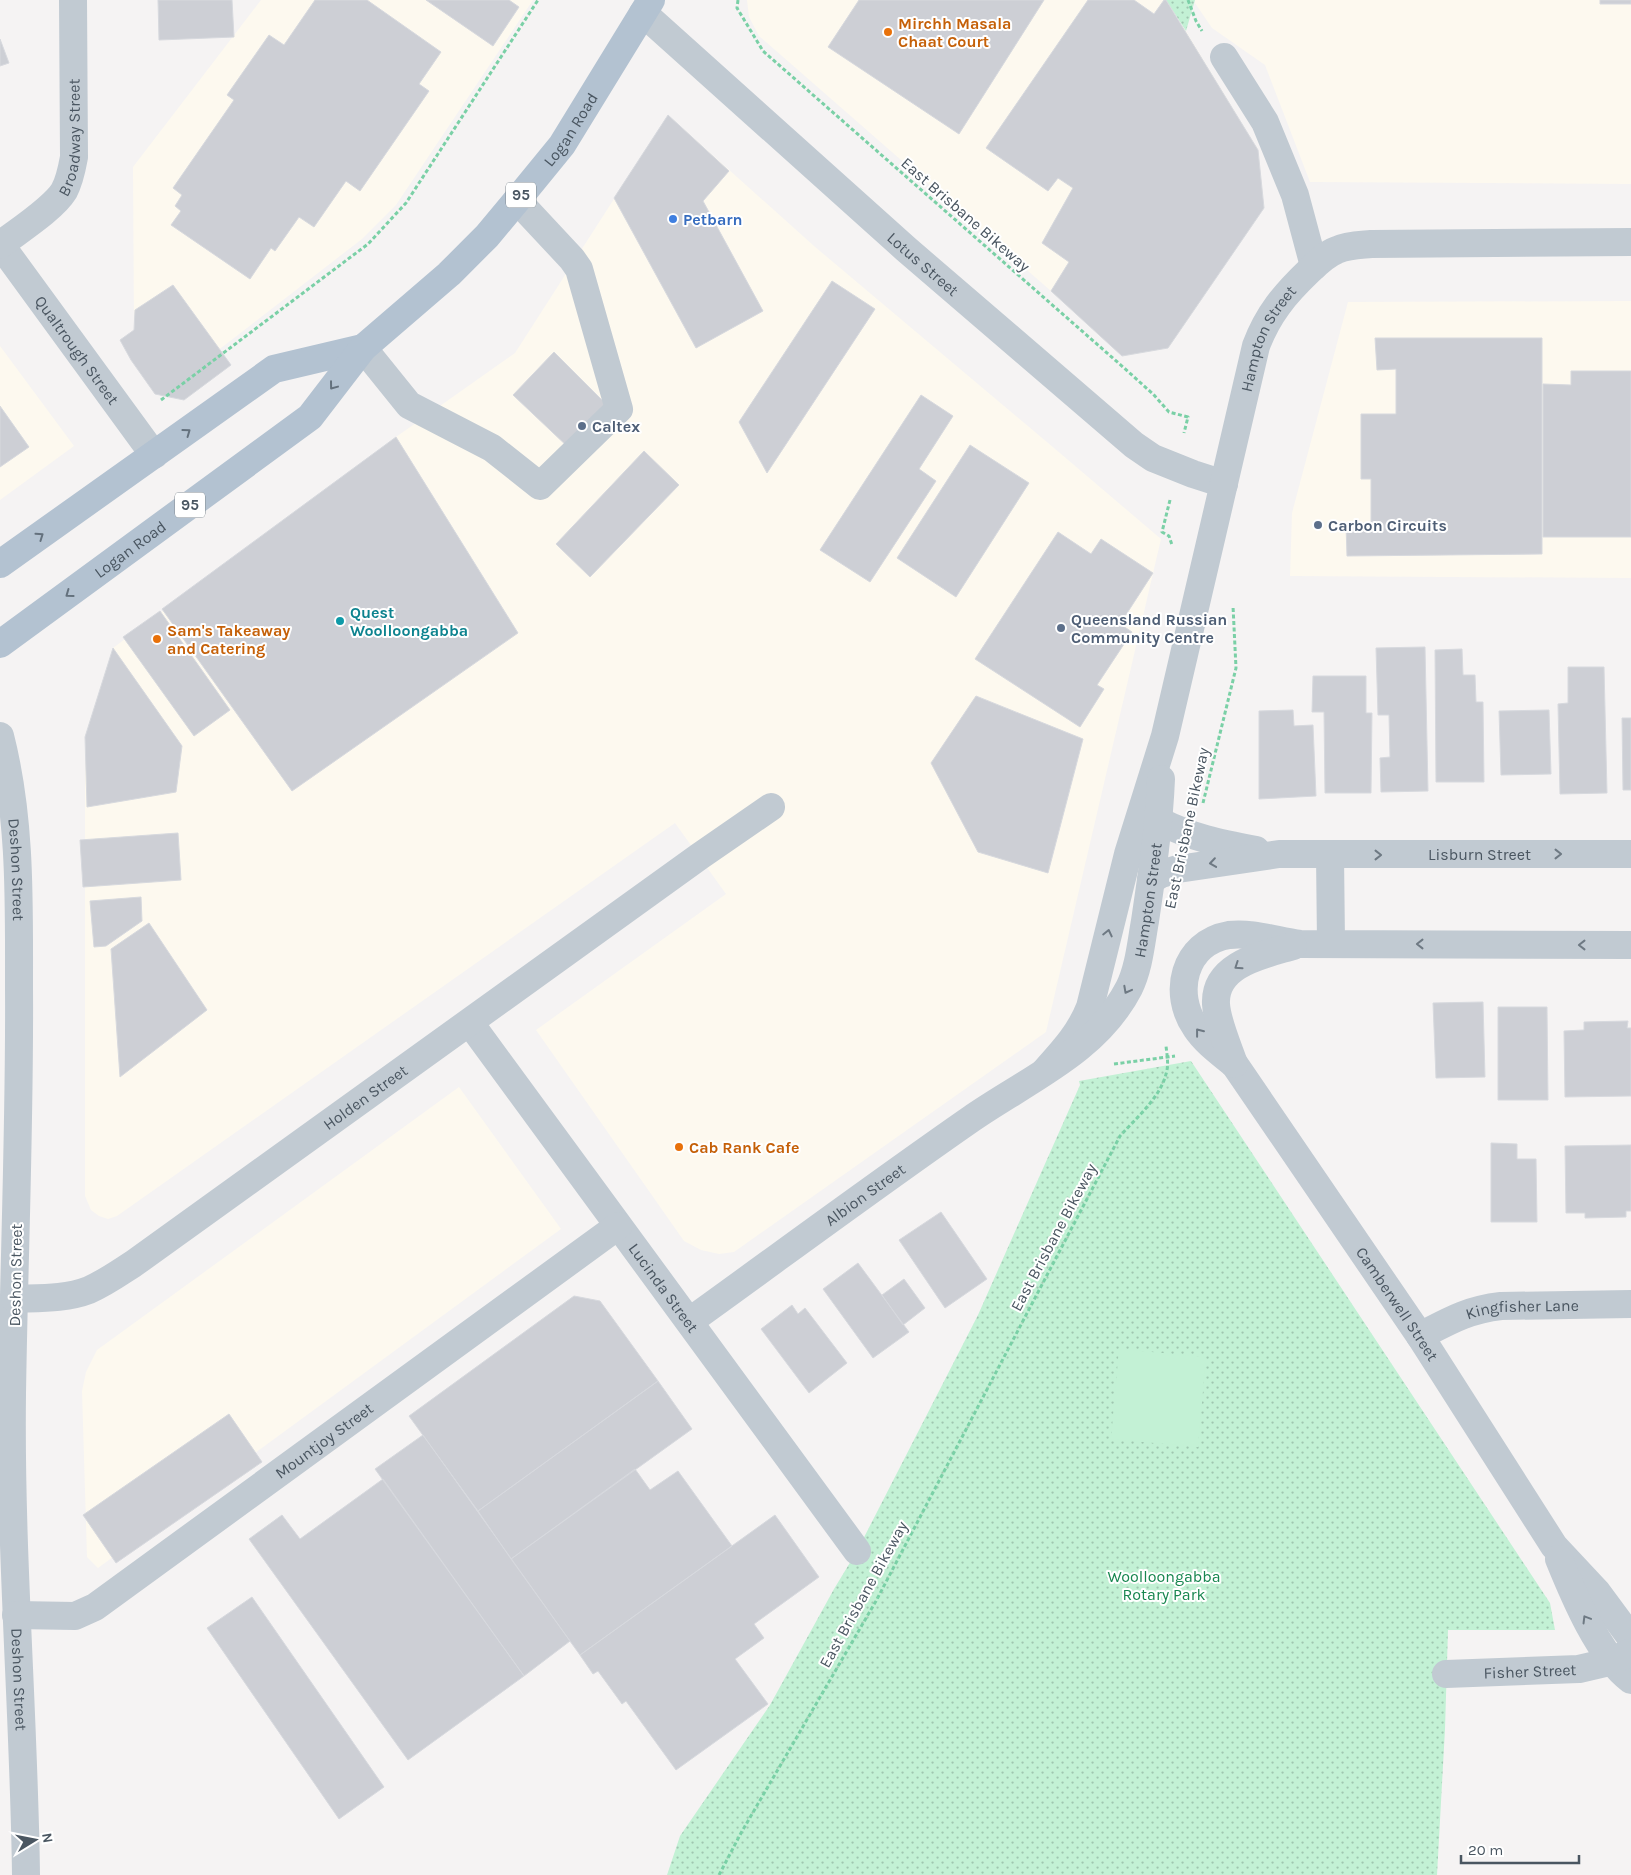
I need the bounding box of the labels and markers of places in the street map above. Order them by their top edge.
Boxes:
place label: Mirchh Masala Chaat Court [898,14,1011,51]
marker: Mirchh Masala Chaat Court [882,26,894,38]
place label: Petbarn [683,210,743,229]
marker: Petbarn [667,213,679,225]
place label: Caltex [592,417,640,436]
marker: Caltex [576,420,588,432]
place label: Carbon Circuits [1328,516,1447,535]
marker: Carbon Circuits [1312,519,1324,531]
place label: Quest Woolloongabba [350,603,468,640]
place label: Queensland Russian Community Centre [1071,610,1227,647]
marker: Quest Woolloongabba [334,615,346,627]
place label: Sam's Takeaway and Catering [167,621,290,658]
marker: Queensland Russian Community Centre [1055,622,1067,634]
marker: Sam's Takeaway and Catering [151,633,163,645]
place label: Cab Rank Cafe [689,1138,799,1157]
marker: Cab Rank Cafe [673,1141,685,1153]

